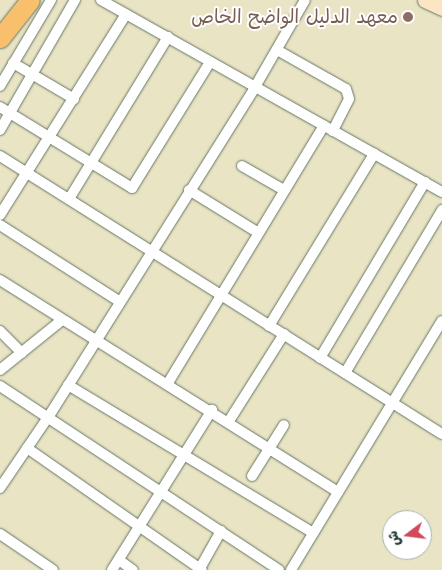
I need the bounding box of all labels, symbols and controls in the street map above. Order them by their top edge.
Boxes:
place label: معهد الدليل الواضح الخاص [191,6,398,28]
marker: معهد الدليل الواضح الخاص [402,11,414,23]
north arrow [382,510,432,560]
text: ش [383,529,404,548]

